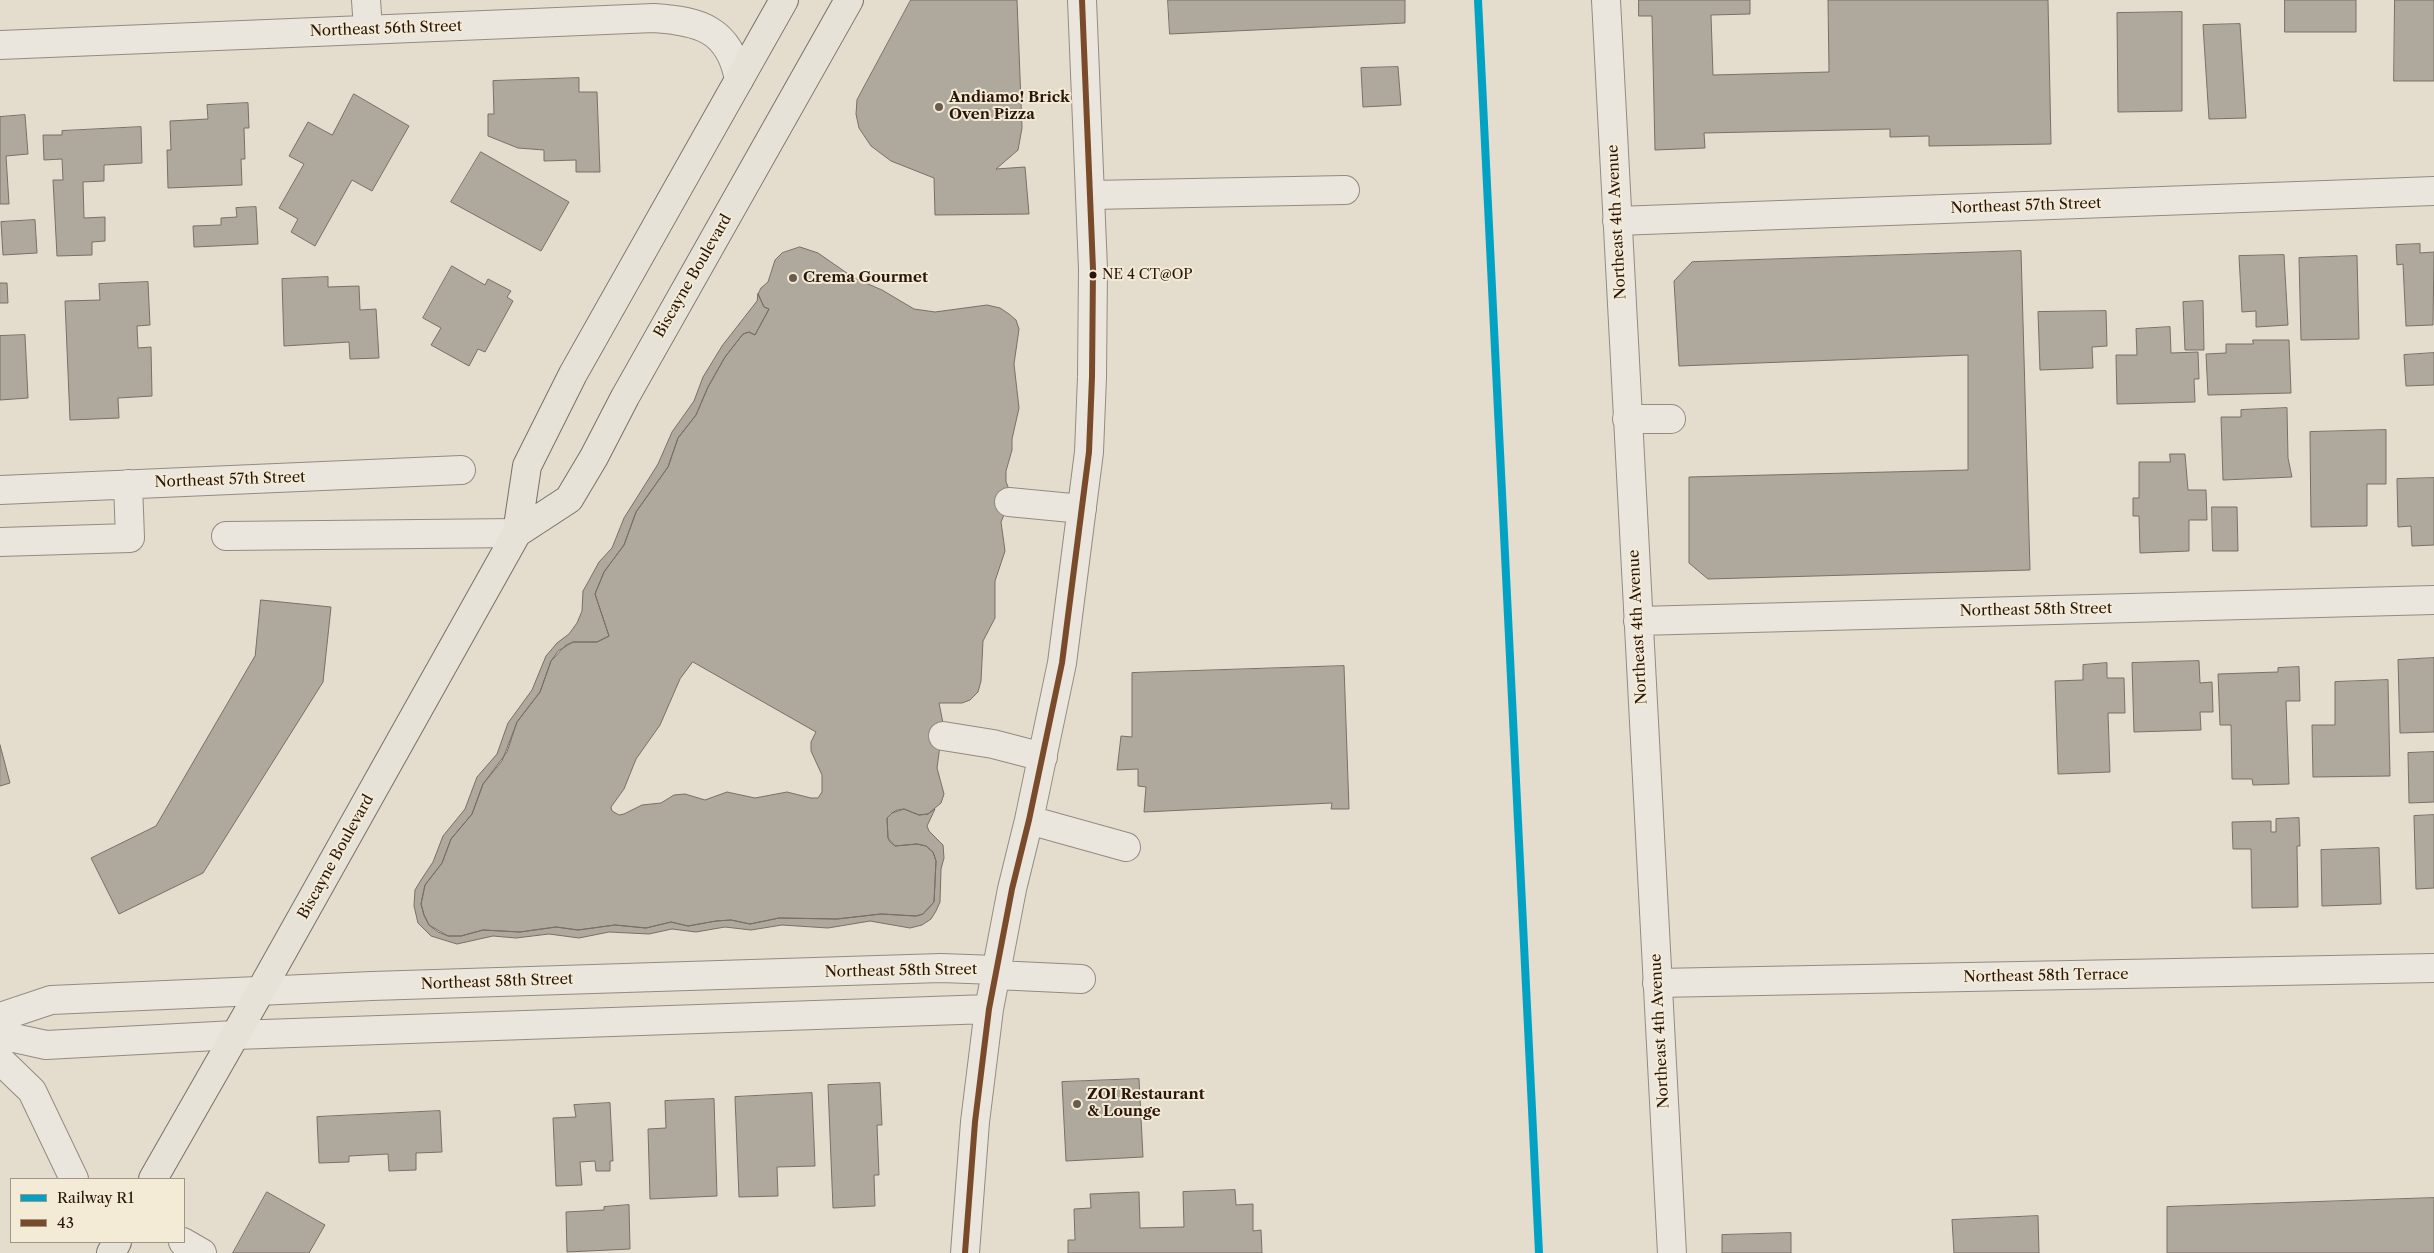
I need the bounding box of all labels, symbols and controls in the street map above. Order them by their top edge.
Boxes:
street label: Northeast 56th Street [310,17,462,41]
place label: Andiamo! Brick Oven Pizza [949,89,1070,124]
marker: Andiamo! Brick Oven Pizza [933,101,945,113]
street label: Northeast 4th Avenue [1604,144,1630,300]
street label: Northeast 57th Street [1950,194,2102,218]
street label: Biscayne Boulevard [650,211,736,341]
place label: NE 4 CT@OP [1102,267,1193,283]
place label: Crema Gourmet [803,269,928,287]
marker: NE 4 CT@OP [1088,270,1098,280]
marker: Crema Gourmet [787,272,799,284]
street label: Northeast 57th Street [154,468,306,492]
street label: Northeast 4th Avenue [1625,549,1651,705]
street label: Northeast 58th Street [1960,600,2112,620]
street label: Biscayne Boulevard [294,792,378,922]
street label: Northeast 4th Avenue [1647,953,1673,1109]
street label: Northeast 58th Street [825,961,977,981]
street label: Northeast 58th Terrace [1963,966,2129,986]
street label: Northeast 58th Street [420,970,574,994]
place label: ZOI Restaurant & Lounge [1087,1086,1205,1121]
marker: ZOI Restaurant & Lounge [1071,1098,1083,1110]
legend [10,1178,185,1243]
text: Railway R1 [57,1188,134,1207]
text: 43 [57,1213,74,1232]

